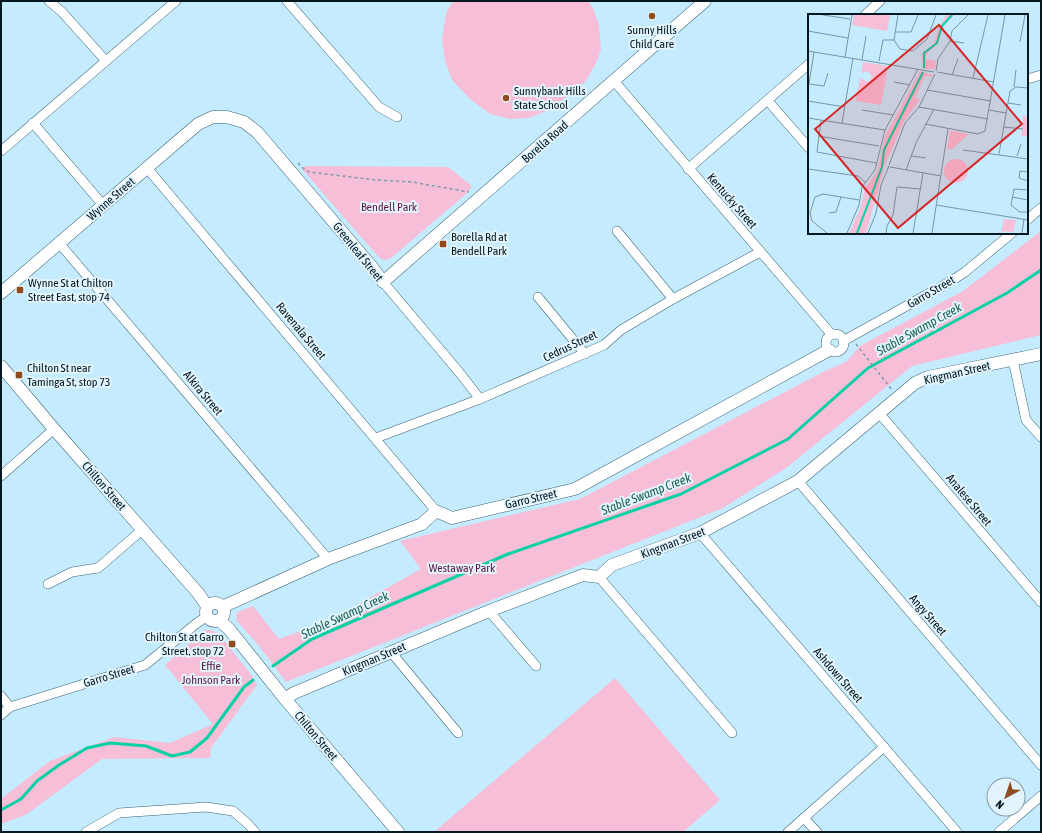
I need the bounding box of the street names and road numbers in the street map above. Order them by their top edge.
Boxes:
street label: Borella Road [519,118,571,166]
street label: Kentucky Street [704,170,760,232]
street label: Wynne Street [84,174,138,224]
street label: Greenleaf Street [330,220,386,285]
street label: Garro Street [905,273,958,311]
street label: Ravenala Street [273,300,329,363]
street label: Cedrus Street [541,327,600,365]
street label: Kingman Street [922,358,992,387]
street label: Alkira Street [180,368,226,418]
street label: Chilton Street [79,459,129,514]
street label: Analese Street [943,471,995,529]
street label: Garro Street [504,486,559,512]
street label: Kingman Street [639,524,708,562]
street label: Angy Street [906,592,950,639]
street label: Kingman Street [340,639,408,679]
street label: Ashdown Street [810,645,866,706]
street label: Garro Street [82,661,137,690]
street label: Chilton Street [291,709,341,764]

